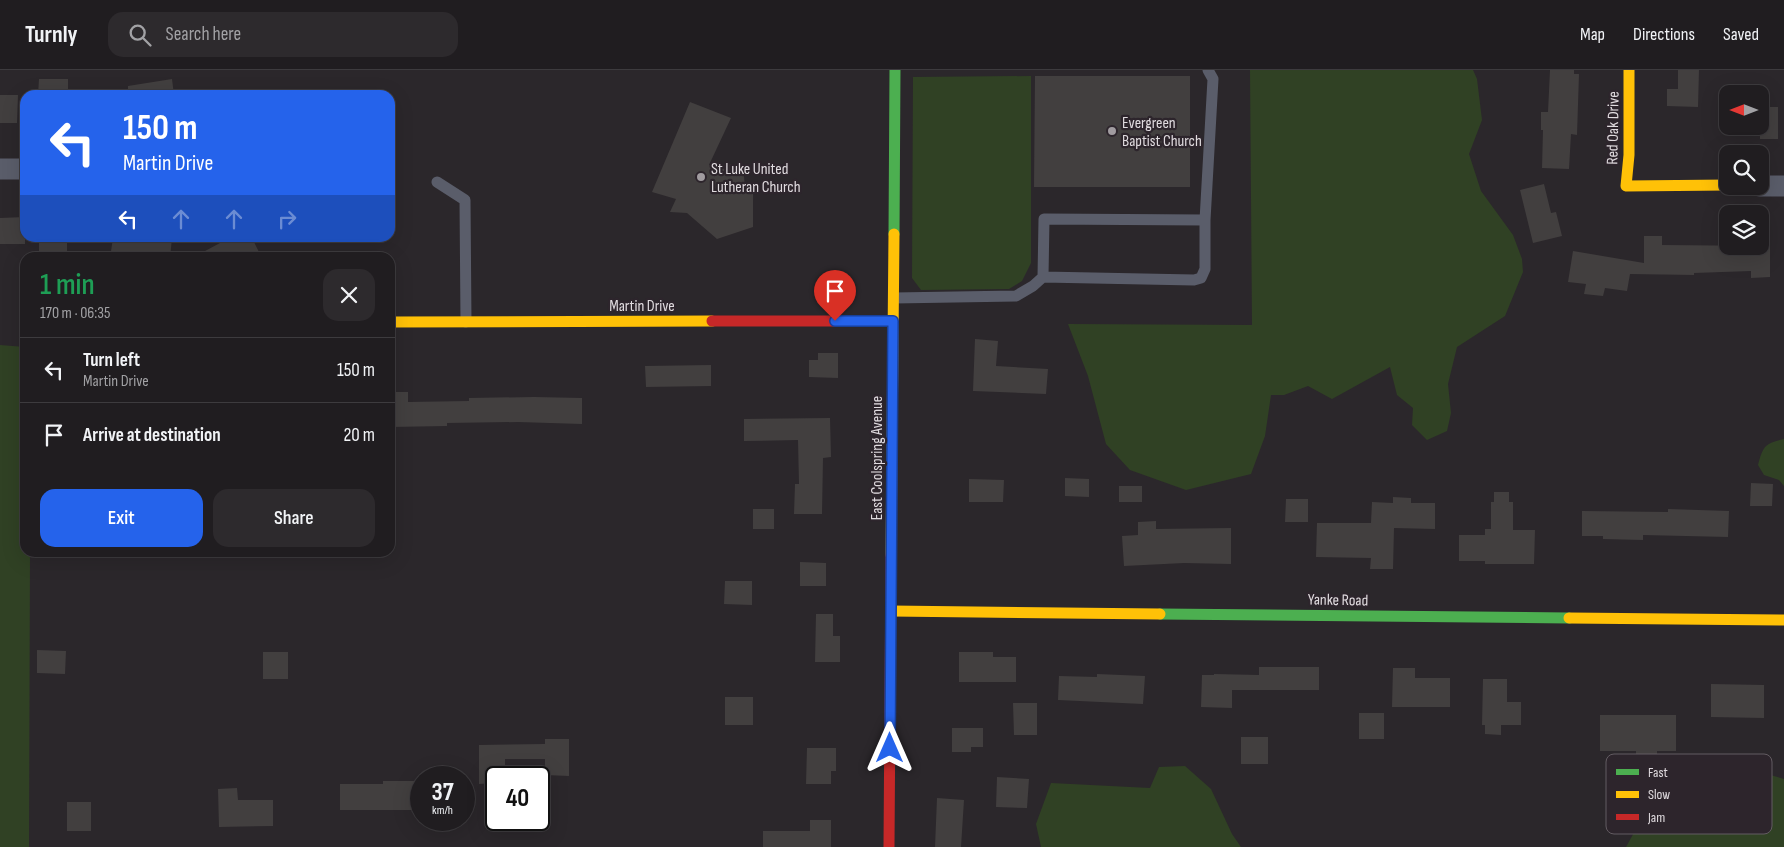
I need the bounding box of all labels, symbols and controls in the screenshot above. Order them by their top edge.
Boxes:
search box [108,12,458,57]
text: Turnly [25,20,78,49]
icon: search [126,21,154,49]
text: Search here [166,23,241,46]
text: Map [1580,24,1605,45]
text: Directions [1633,24,1695,45]
text: Saved [1723,24,1759,45]
north arrow [1719,85,1769,135]
map controls [1719,85,1769,255]
street label: Red Oak Drive [1603,91,1624,165]
text: 150 m [123,107,197,150]
icon: left [40,110,105,175]
place label: Evergreen Baptist Church [1122,114,1202,151]
marker: Evergreen Baptist Church [1106,125,1118,137]
button: search [1719,145,1769,195]
text: Martin Drive [123,150,213,177]
place label: St Luke United Lutheran Church [711,160,801,197]
marker: St Luke United Lutheran Church [695,171,707,183]
icon: left [114,205,142,233]
icon: ahead [167,205,195,233]
icon: ahead [220,205,248,233]
icon: right [273,205,301,233]
button: layers [1719,205,1769,255]
text: 1 min [40,267,95,303]
button: close [323,269,375,321]
pin [814,270,856,321]
icon: arrive [821,277,849,305]
street label: Martin Drive [609,297,675,316]
text: 170 m · 06:35 [40,304,110,323]
text: Turn left [83,349,140,372]
icon: left [40,356,68,384]
text: 150 m [337,359,375,382]
text: Martin Drive [83,372,149,391]
street label: East Coolspring Avenue [868,396,887,520]
icon: arrive [40,421,68,449]
text: Arrive at destination [83,424,221,447]
text: 20 m [343,424,375,447]
button: Exit [40,489,203,547]
button: Share [213,489,375,547]
street label: Yanke Road [1308,590,1368,611]
position arrow [863,721,915,773]
legend [1606,754,1772,834]
text: Fast [1648,764,1668,781]
speed limit sign: 40 [485,766,550,831]
text: 37 [431,777,454,808]
text: Slow [1648,786,1670,803]
text: km/h [432,803,453,818]
text: Jam [1647,809,1665,826]

